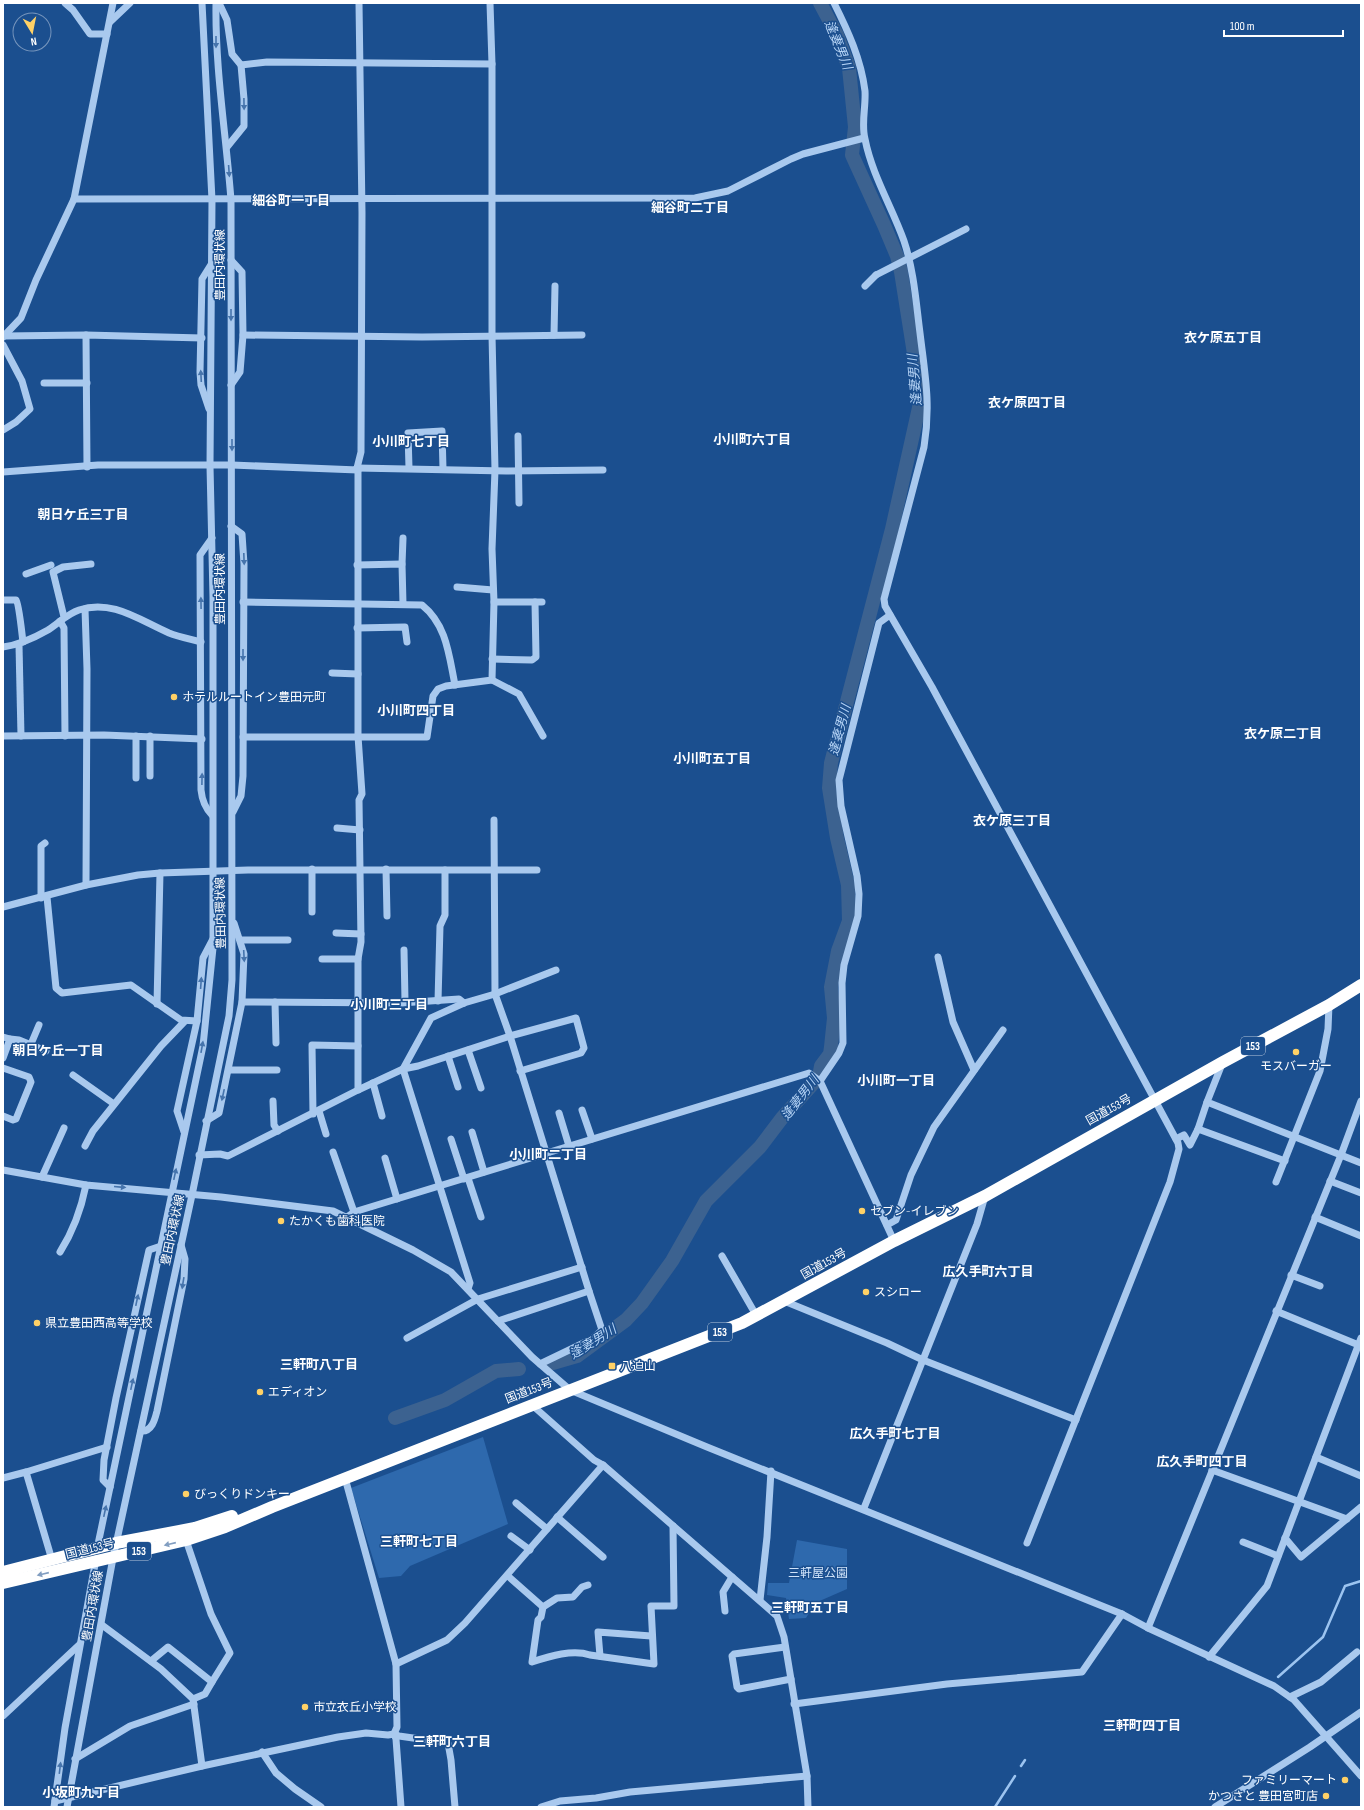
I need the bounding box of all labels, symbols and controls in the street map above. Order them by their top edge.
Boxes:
north arrow [12,12,52,52]
scale bar [1224,12,1343,38]
water label: 逢妻男川 [821,18,856,74]
text: 100 m [1230,19,1255,34]
text: N [30,34,38,48]
one-way arrow [213,36,219,49]
one-way arrow [241,98,247,111]
one-way arrow [225,165,232,177]
district label: 細谷町一丁目 [252,193,330,209]
district label: 細谷町二丁目 [651,200,729,216]
street label: 豊田内環状線 [213,229,228,301]
one-way arrow [228,309,234,322]
district label: 衣ケ原五丁目 [1184,330,1262,346]
water label: 逢妻男川 [905,351,925,407]
one-way arrow [198,369,204,382]
district label: 衣ケ原四丁目 [988,395,1066,411]
district label: 小川町六丁目 [713,432,791,448]
district label: 小川町七丁目 [372,434,450,450]
one-way arrow [229,439,235,452]
district label: 朝日ケ丘三丁目 [37,507,129,523]
street label: 豊田内環状線 [213,553,228,625]
one-way arrow [240,553,247,565]
one-way arrow [198,596,204,609]
one-way arrow [240,649,246,662]
place label: ホテルルートイン豊田元町 [182,690,326,705]
marker: ホテルルートイン豊田元町 [169,692,179,702]
water label: 逢妻男川 [826,701,855,757]
district label: 小川町四丁目 [377,703,455,719]
district label: 衣ケ原二丁目 [1244,726,1322,742]
district label: 小川町五丁目 [673,751,751,767]
one-way arrow [198,773,205,785]
district label: 衣ケ原三丁目 [973,813,1051,829]
street label: 豊田内環状線 [213,877,229,949]
one-way arrow [240,950,247,962]
one-way arrow [198,977,205,989]
district label: 小川町三丁目 [350,997,428,1013]
road number: 153 [1241,1037,1265,1055]
one-way arrow [200,1041,206,1053]
district label: 朝日ケ丘一丁目 [12,1043,104,1059]
marker: モスバーガー [1291,1047,1301,1057]
place label: モスバーガー [1260,1059,1332,1074]
water label: 逢妻男川 [778,1071,824,1123]
district label: 小川町一丁目 [857,1073,935,1089]
one-way arrow [220,1089,226,1101]
street label: 国道153号 [1083,1091,1135,1129]
district label: 小川町二丁目 [509,1147,587,1163]
one-way arrow [173,1168,179,1180]
one-way arrow [114,1184,126,1191]
street label: 豊田内環状線 [158,1193,188,1267]
place label: セブン-イレブン [870,1204,958,1219]
marker: セブン-イレブン [857,1206,867,1216]
place label: たかくも歯科医院 [289,1214,385,1229]
marker: たかくも歯科医院 [276,1216,286,1226]
street label: 国道153号 [798,1245,850,1283]
district label: 広久手町六丁目 [942,1264,1034,1280]
one-way arrow [180,1277,186,1289]
place label: スシロー [874,1285,922,1300]
marker: スシロー [861,1287,871,1297]
one-way arrow [134,1294,140,1306]
place label: 県立豊田西高等学校 [45,1316,153,1331]
marker: 県立豊田西高等学校 [32,1318,42,1328]
water label: 逢妻男川 [567,1320,621,1363]
road number: 153 [708,1323,732,1341]
district label: 三軒町八丁目 [280,1357,358,1373]
place label: 八迫山 [620,1359,656,1374]
marker: 八迫山 [607,1361,617,1371]
street label: 国道153号 [503,1375,555,1407]
one-way arrow [129,1377,135,1390]
place label: エディオン [268,1385,327,1400]
marker: エディオン [255,1387,265,1397]
district label: 広久手町七丁目 [849,1426,941,1442]
district label: 広久手町四丁目 [1156,1454,1248,1470]
place label: びっくりドンキー [194,1487,290,1502]
marker: びっくりドンキー [181,1489,191,1499]
one-way arrow [102,1505,108,1517]
district label: 三軒町七丁目 [380,1534,458,1550]
street label: 国道153号 [64,1536,116,1562]
road number: 153 [127,1542,151,1560]
one-way arrow [164,1542,176,1548]
park label: 三軒屋公園 [788,1566,848,1581]
street label: 豊田内環状線 [79,1569,107,1643]
one-way arrow [37,1572,50,1578]
district label: 三軒町五丁目 [771,1600,849,1616]
place label: 市立衣丘小学校 [313,1700,397,1715]
marker: 市立衣丘小学校 [300,1702,310,1712]
district label: 三軒町四丁目 [1103,1718,1181,1734]
district label: 三軒町六丁目 [413,1734,491,1750]
one-way arrow [57,1762,63,1774]
place label: ファミリーマート [1241,1773,1337,1788]
marker: ファミリーマート [1340,1775,1350,1785]
district label: 小坂町九丁目 [42,1785,120,1801]
place label: かつさと 豊田宮町店 [1208,1789,1318,1804]
marker: かつさと 豊田宮町店 [1321,1791,1331,1801]

